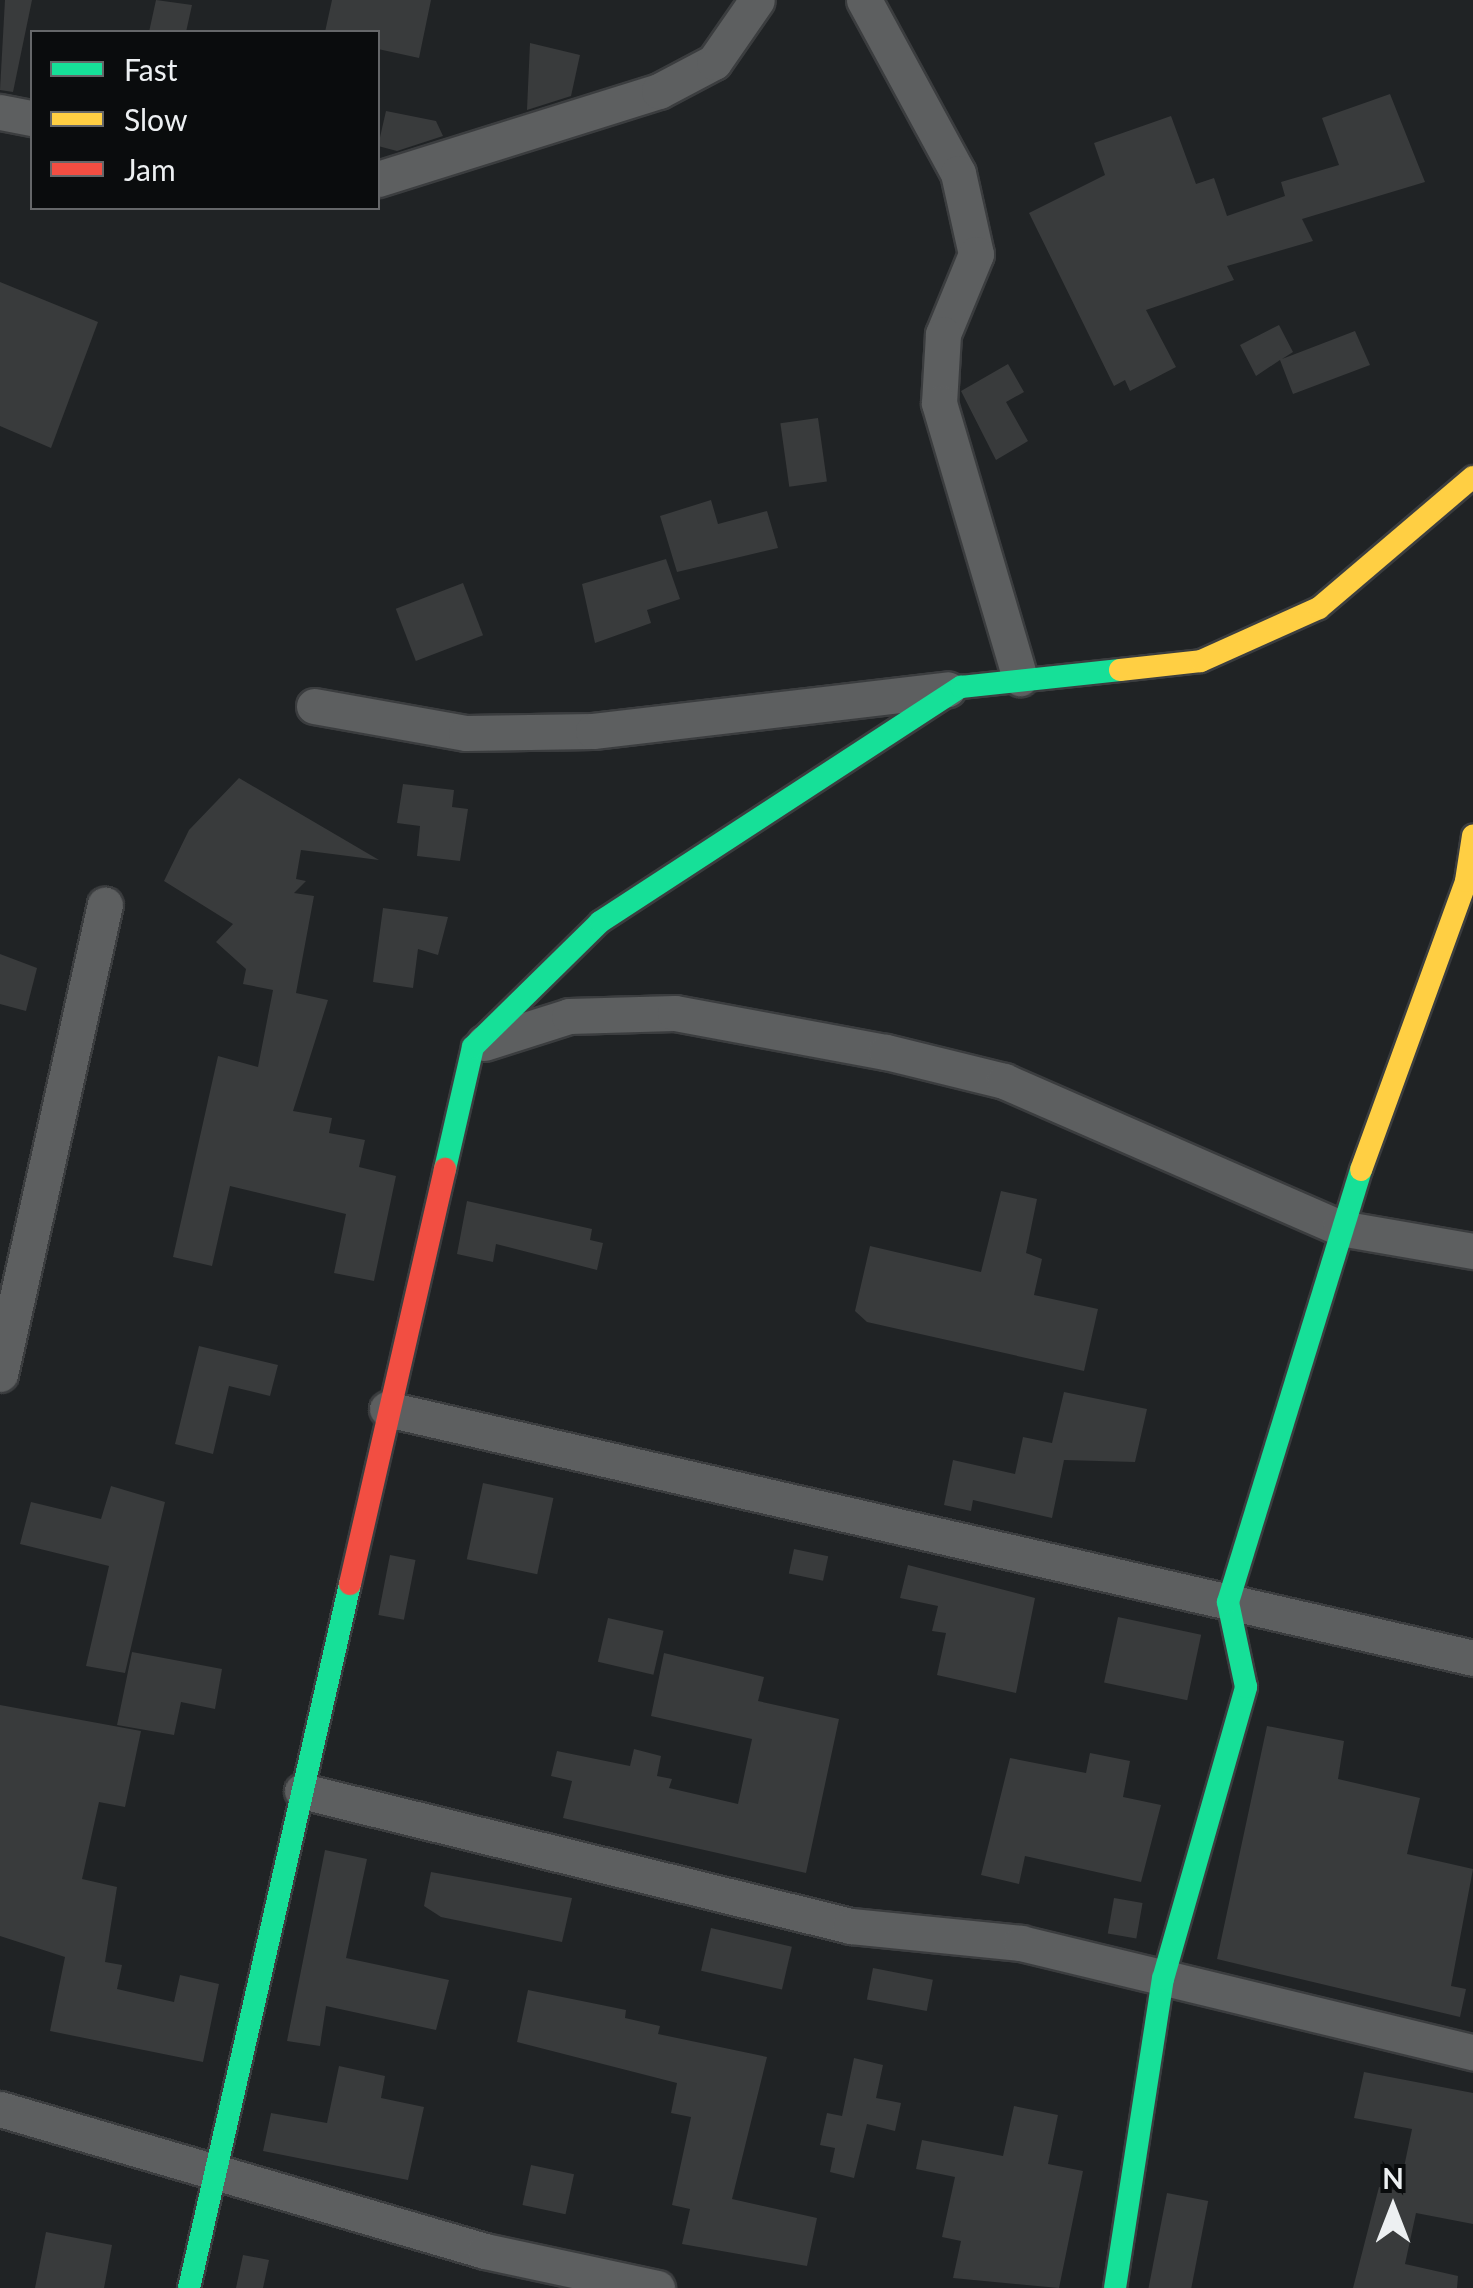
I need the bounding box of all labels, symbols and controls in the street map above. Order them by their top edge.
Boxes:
legend [30,30,380,210]
text: Fast [124,51,178,87]
text: Slow [124,101,187,137]
text: Jam [124,151,176,187]
north arrow [1343,2158,1443,2258]
text: N [1382,2161,1404,2195]

